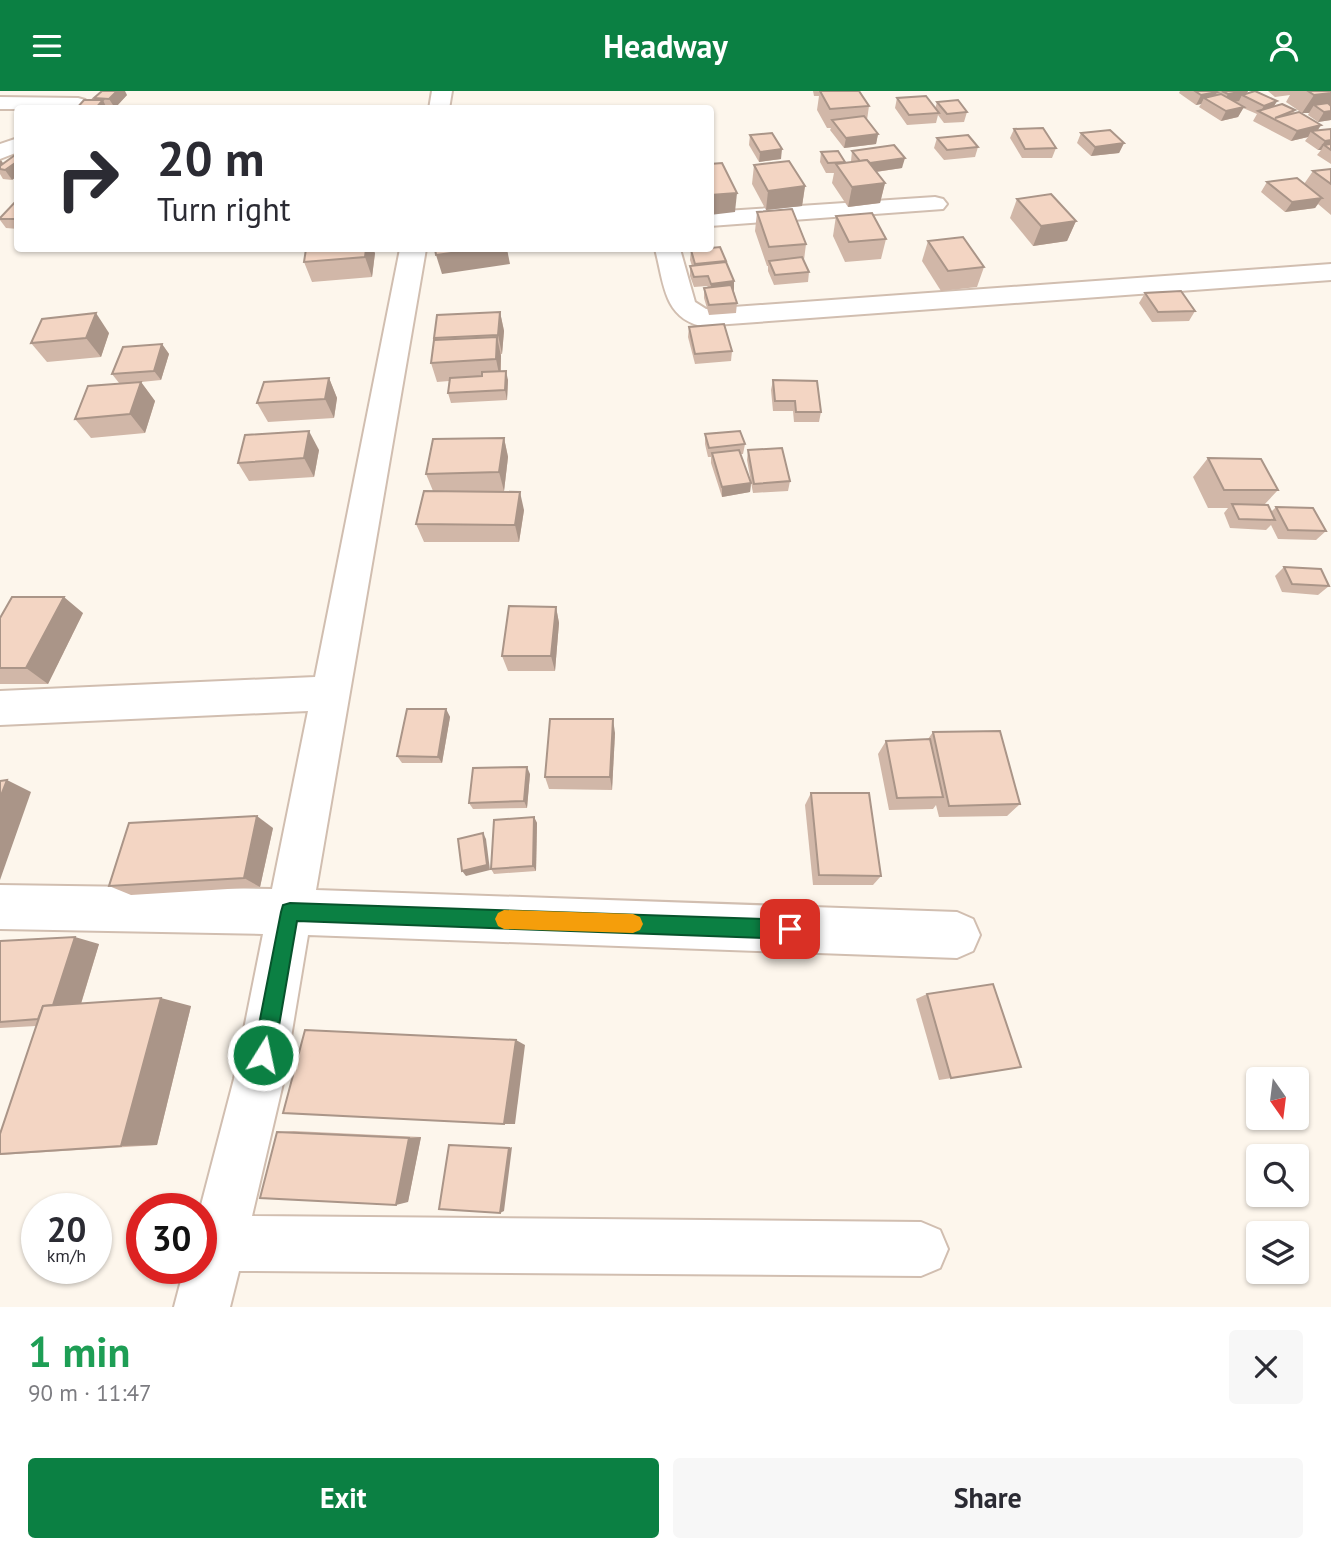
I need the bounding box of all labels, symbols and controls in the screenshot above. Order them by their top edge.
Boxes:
text: Headway [603,25,728,67]
icon: menu [28,27,66,65]
icon: person [1265,27,1303,65]
text: 20 m [157,126,264,190]
icon: right [42,133,133,224]
text: Turn right [157,188,291,230]
pin [760,899,820,959]
icon: arrive [771,910,809,948]
position arrow [226,1018,300,1092]
north arrow [1246,1067,1309,1131]
map controls [1246,1067,1309,1284]
button: search [1246,1144,1309,1207]
speed limit sign: 30 [126,1193,217,1284]
text: 20 [47,1206,86,1252]
button: layers [1246,1221,1309,1284]
text: km/h [47,1244,86,1267]
text: 1 min [28,1324,130,1379]
button: close [1229,1330,1303,1404]
text: 90 m · 11:47 [28,1378,152,1407]
button: Exit [28,1458,659,1538]
button: Share [673,1458,1303,1538]

